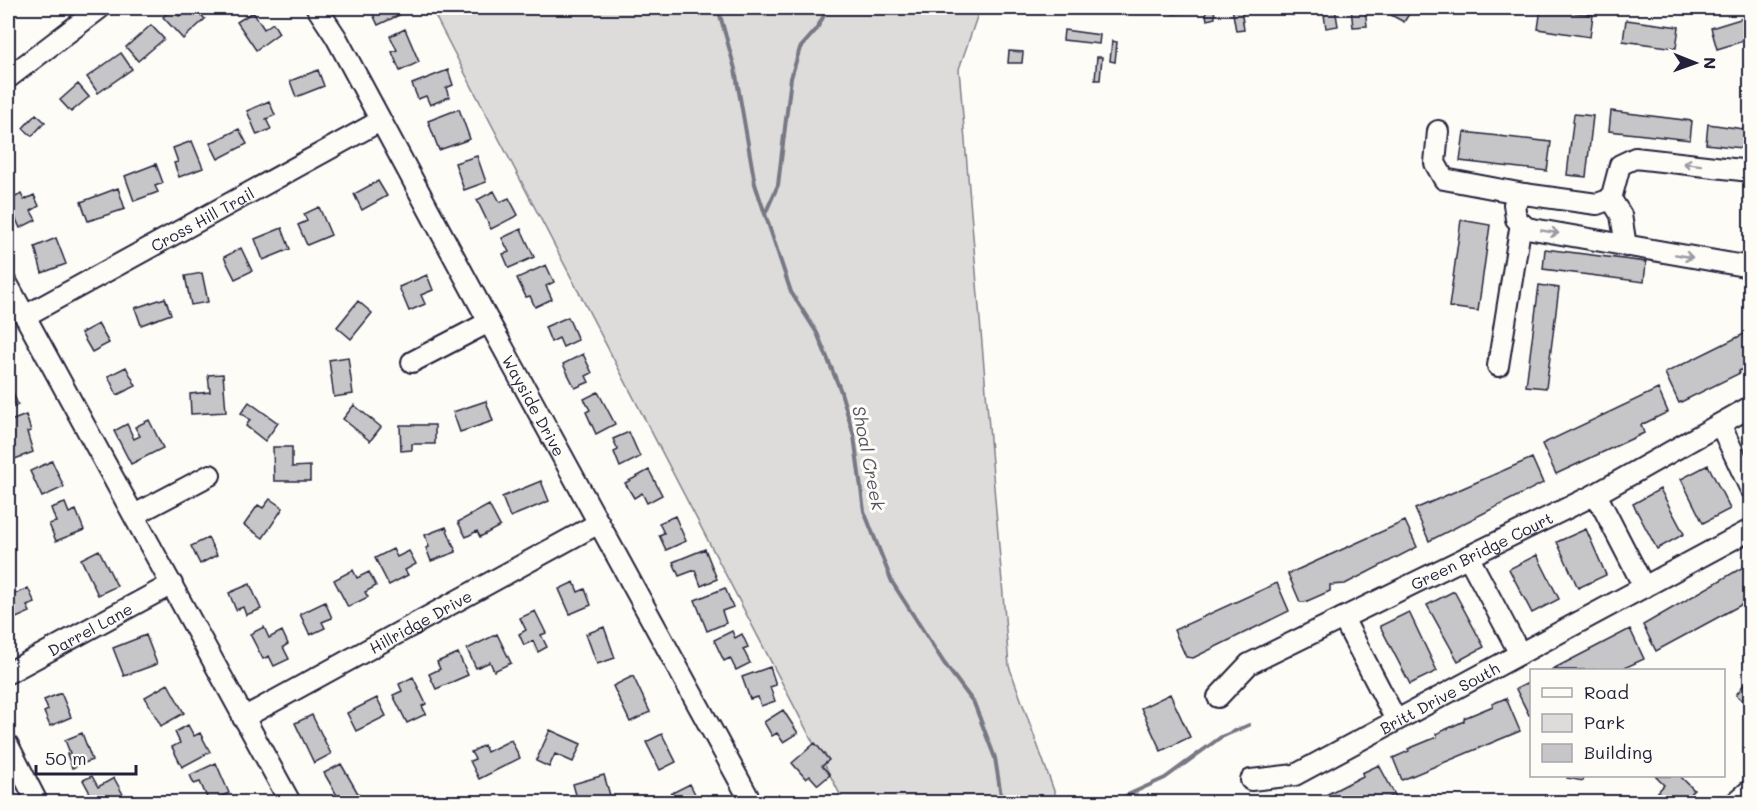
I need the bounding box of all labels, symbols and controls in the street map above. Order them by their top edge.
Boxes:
north arrow [1665,33,1725,93]
text: N [1700,57,1721,70]
one-way arrow [1683,159,1703,170]
street label: Cross Hill Trail [147,182,258,256]
one-way arrow [1539,227,1559,238]
one-way arrow [1673,251,1693,262]
street label: Wayside Drive [498,351,571,460]
water label: Shoal Creek [847,404,891,513]
street label: Green Bridge Court [1407,506,1556,594]
street label: Hillridge Drive [365,584,475,658]
street label: Darrel Lane [44,597,136,660]
street label: Britt Drive South [1376,657,1503,738]
legend [1530,669,1725,777]
text: Road [1584,680,1629,704]
text: Park [1584,710,1625,734]
scale bar [36,738,136,776]
text: Building [1584,740,1652,764]
text: 50 m [45,746,87,770]

